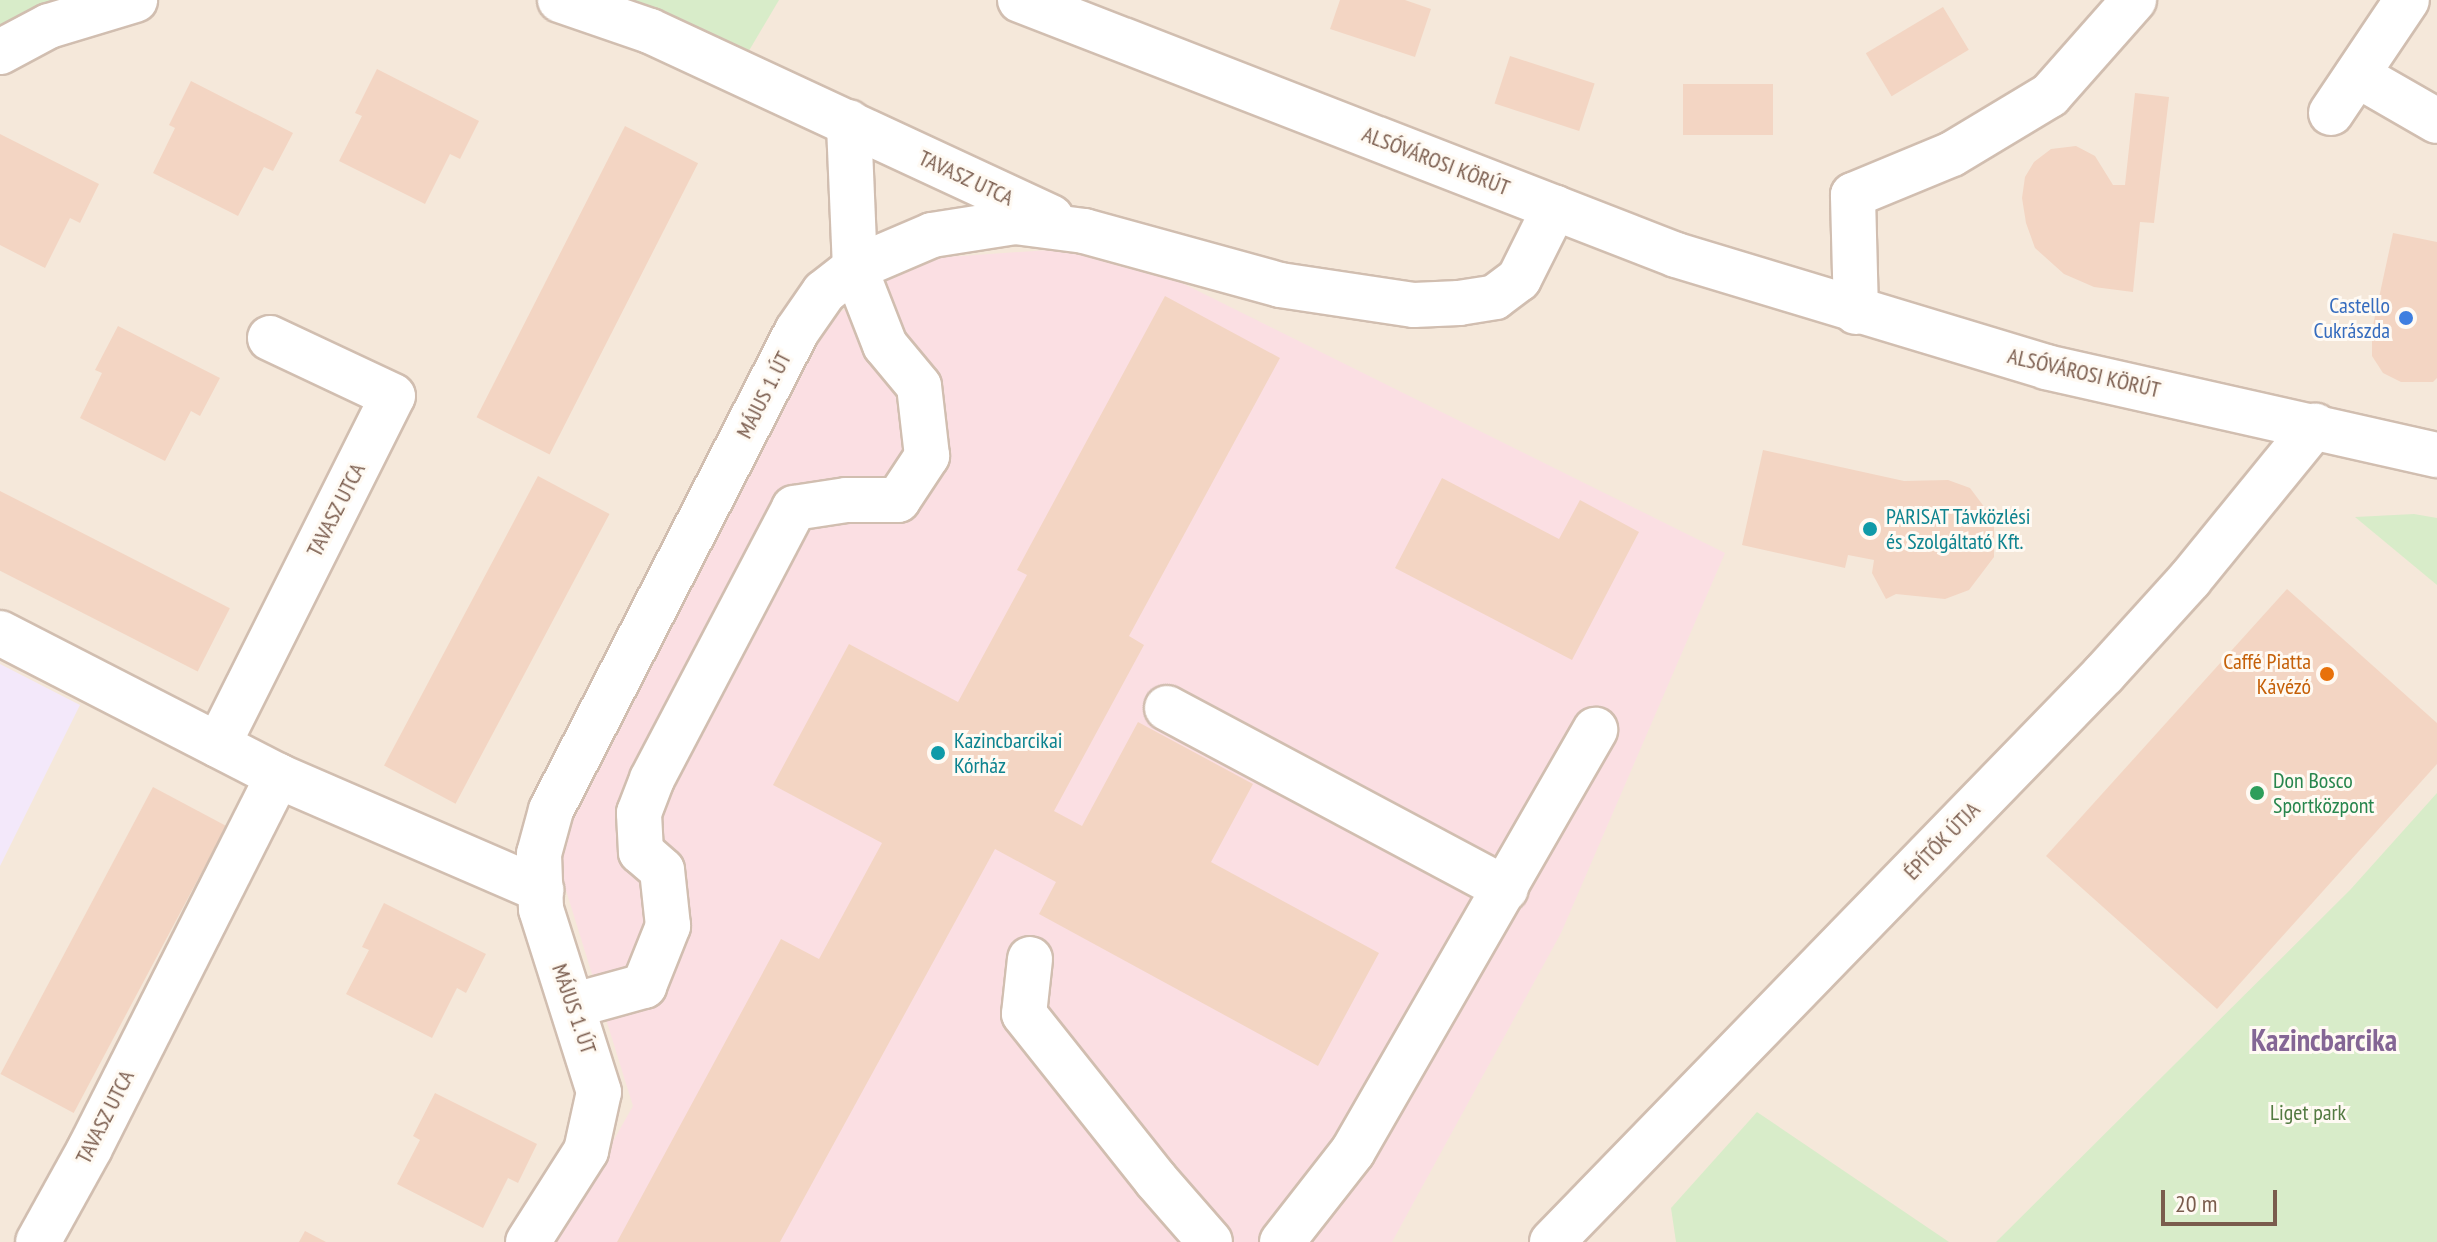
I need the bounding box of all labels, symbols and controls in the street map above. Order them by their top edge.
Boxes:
street label: ALSÓVÁROSI KÖRÚT [1359,121,1513,201]
street label: TAVASZ UTCA [914,144,1018,212]
place label: Castello Cukrászda [2314,292,2390,344]
marker: Castello Cukrászda [2397,309,2415,327]
street label: ALSÓVÁROSI KÖRÚT [2005,343,2163,403]
street label: MÁJUS 1. ÚT [731,347,797,443]
street label: TAVASZ UTCA [301,459,371,561]
place label: PARISAT Távközlési és Szolgáltató Kft. [1886,503,2032,554]
marker: PARISAT Távközlési és Szolgáltató Kft. [1861,520,1879,538]
place label: Caffé Piatta Kávézó [2223,648,2311,700]
marker: Caffé Piatta Kávézó [2318,665,2336,683]
place label: Kazincbarcikai Kórház [954,727,1062,778]
marker: Kazincbarcikai Kórház [929,744,947,762]
place label: Don Bosco Sportközpont [2273,767,2374,818]
marker: Don Bosco Sportközpont [2248,784,2266,802]
street label: ÉPÍTŐK ÚTJA [1898,797,1986,885]
street label: MÁJUS 1. ÚT [546,960,602,1058]
district label: Kazincbarcika [2251,1022,2397,1058]
street label: TAVASZ UTCA [70,1066,140,1168]
park label: Liget park [2270,1100,2346,1126]
scale bar [2165,1174,2281,1224]
text: 20 m [2175,1188,2217,1219]

